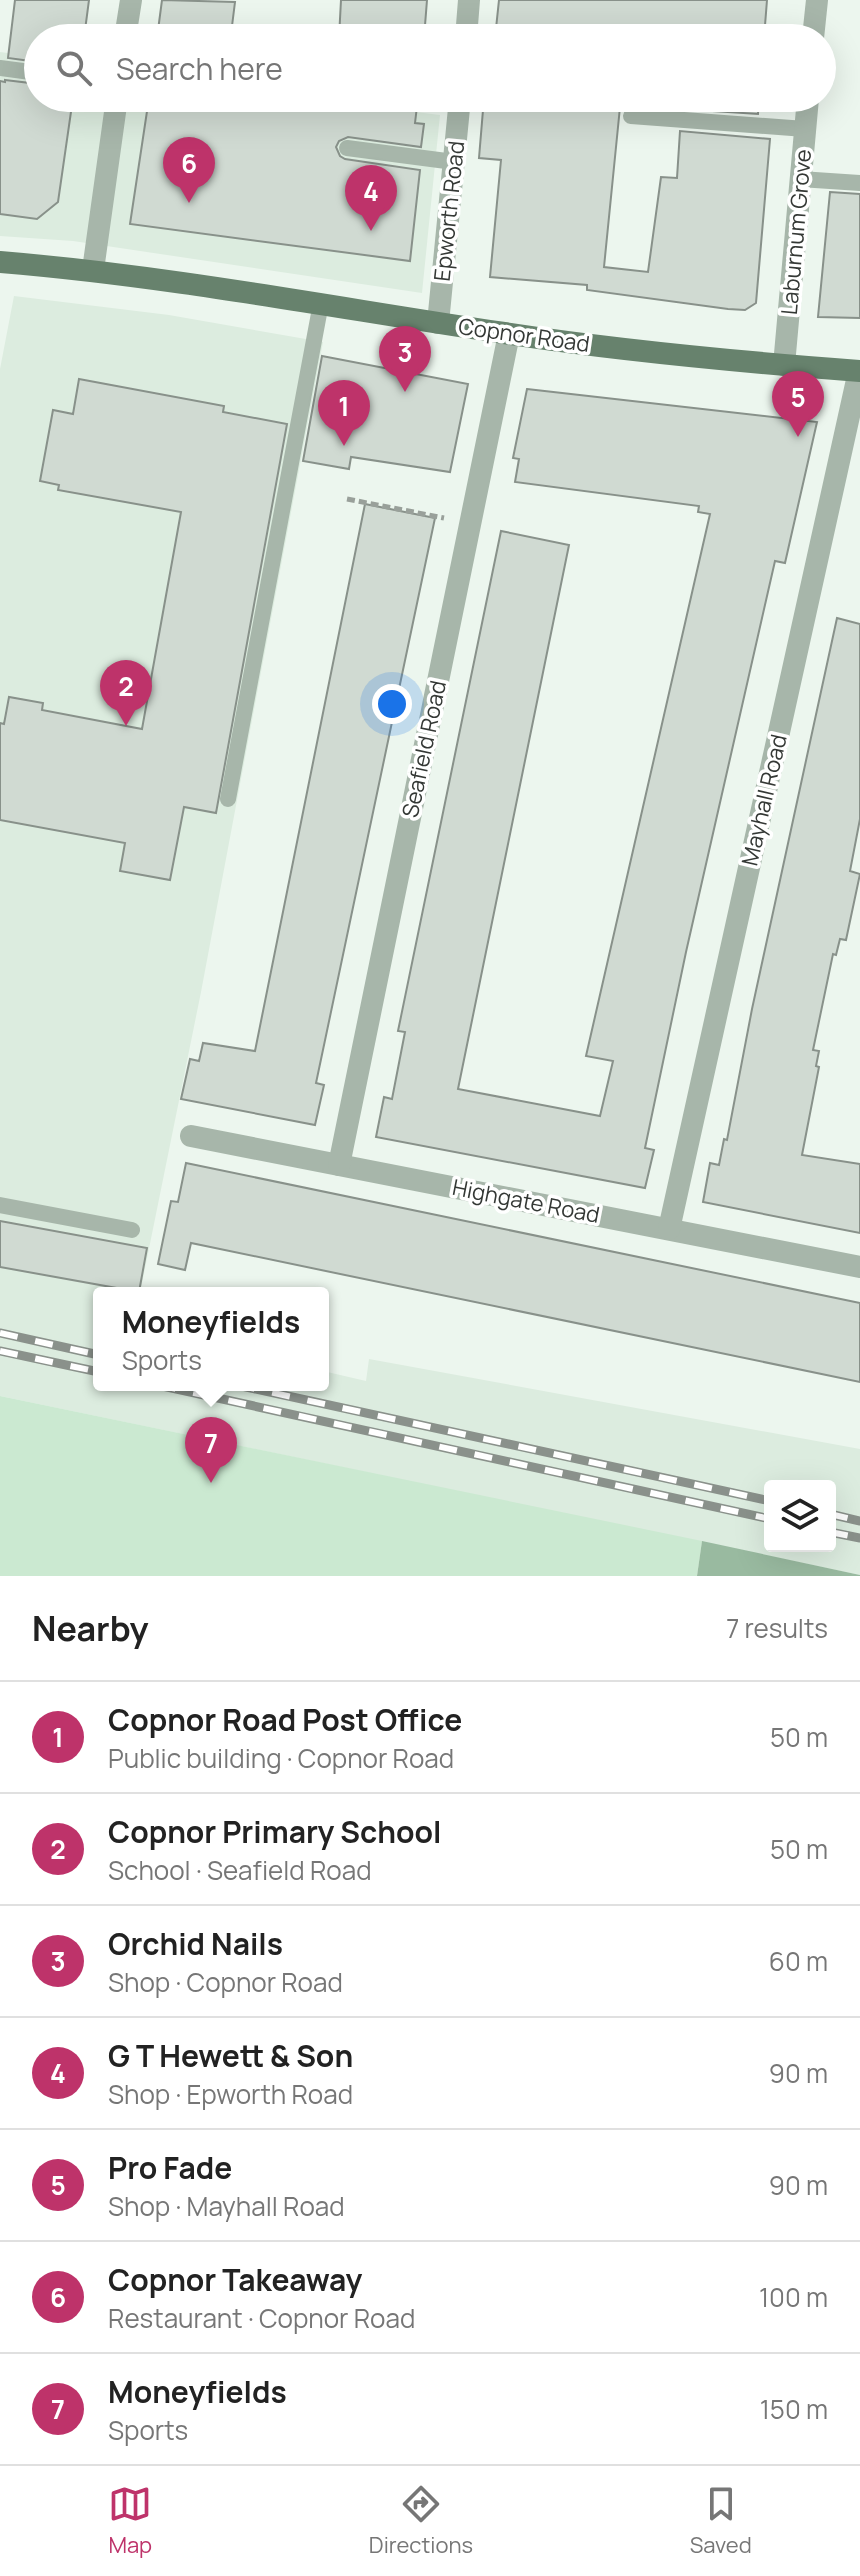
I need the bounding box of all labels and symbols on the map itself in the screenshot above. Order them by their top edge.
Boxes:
pin: 6 [163,137,215,203]
street label: Epworth Road [427,139,471,283]
street label: Laburnum Grove [774,148,818,316]
pin: 4 [345,165,397,231]
street label: Copnor Road [456,311,592,359]
pin: 3 [379,326,431,392]
pin: 5 [772,371,824,437]
pin: 1 [318,380,370,446]
pin: 2 [100,660,152,726]
street label: Seafield Road [395,678,453,820]
your location [372,684,412,724]
street label: Mayhall Road [734,731,794,869]
street label: Highgate Road [450,1172,602,1230]
pin: 7 [185,1417,237,1483]

